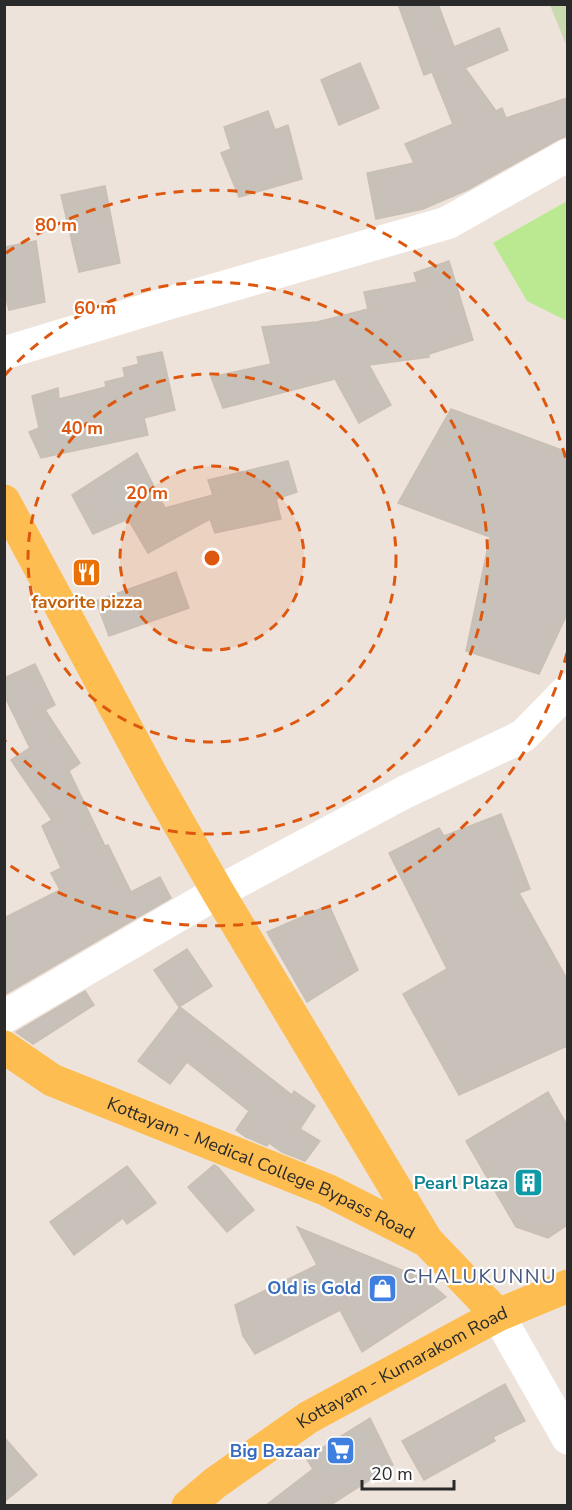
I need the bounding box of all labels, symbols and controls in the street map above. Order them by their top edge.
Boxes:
text: 80 m [35,213,77,237]
text: 60 m [74,296,116,320]
text: 40 m [61,416,103,440]
text: 20 m [126,481,168,505]
centre of rings [202,548,222,568]
restaurant icon: favorite pizza [71,557,103,589]
place label: favorite pizza [31,590,143,614]
street label: Kottayam - Medical College Bypass Road [103,1091,419,1245]
building icon: Pearl Plaza [513,1167,545,1199]
place label: Pearl Plaza [414,1171,508,1195]
district label: CHALUKUNNU [403,1263,557,1290]
shop icon: Old is Gold [366,1272,398,1304]
place label: Old is Gold [267,1276,361,1300]
street label: Kottayam - Kumarakom Road [292,1300,511,1434]
supermarket icon: Big Bazaar [325,1435,357,1467]
place label: Big Bazaar [230,1439,320,1463]
scale bar [362,1453,454,1491]
text: 20 m [371,1462,413,1486]

